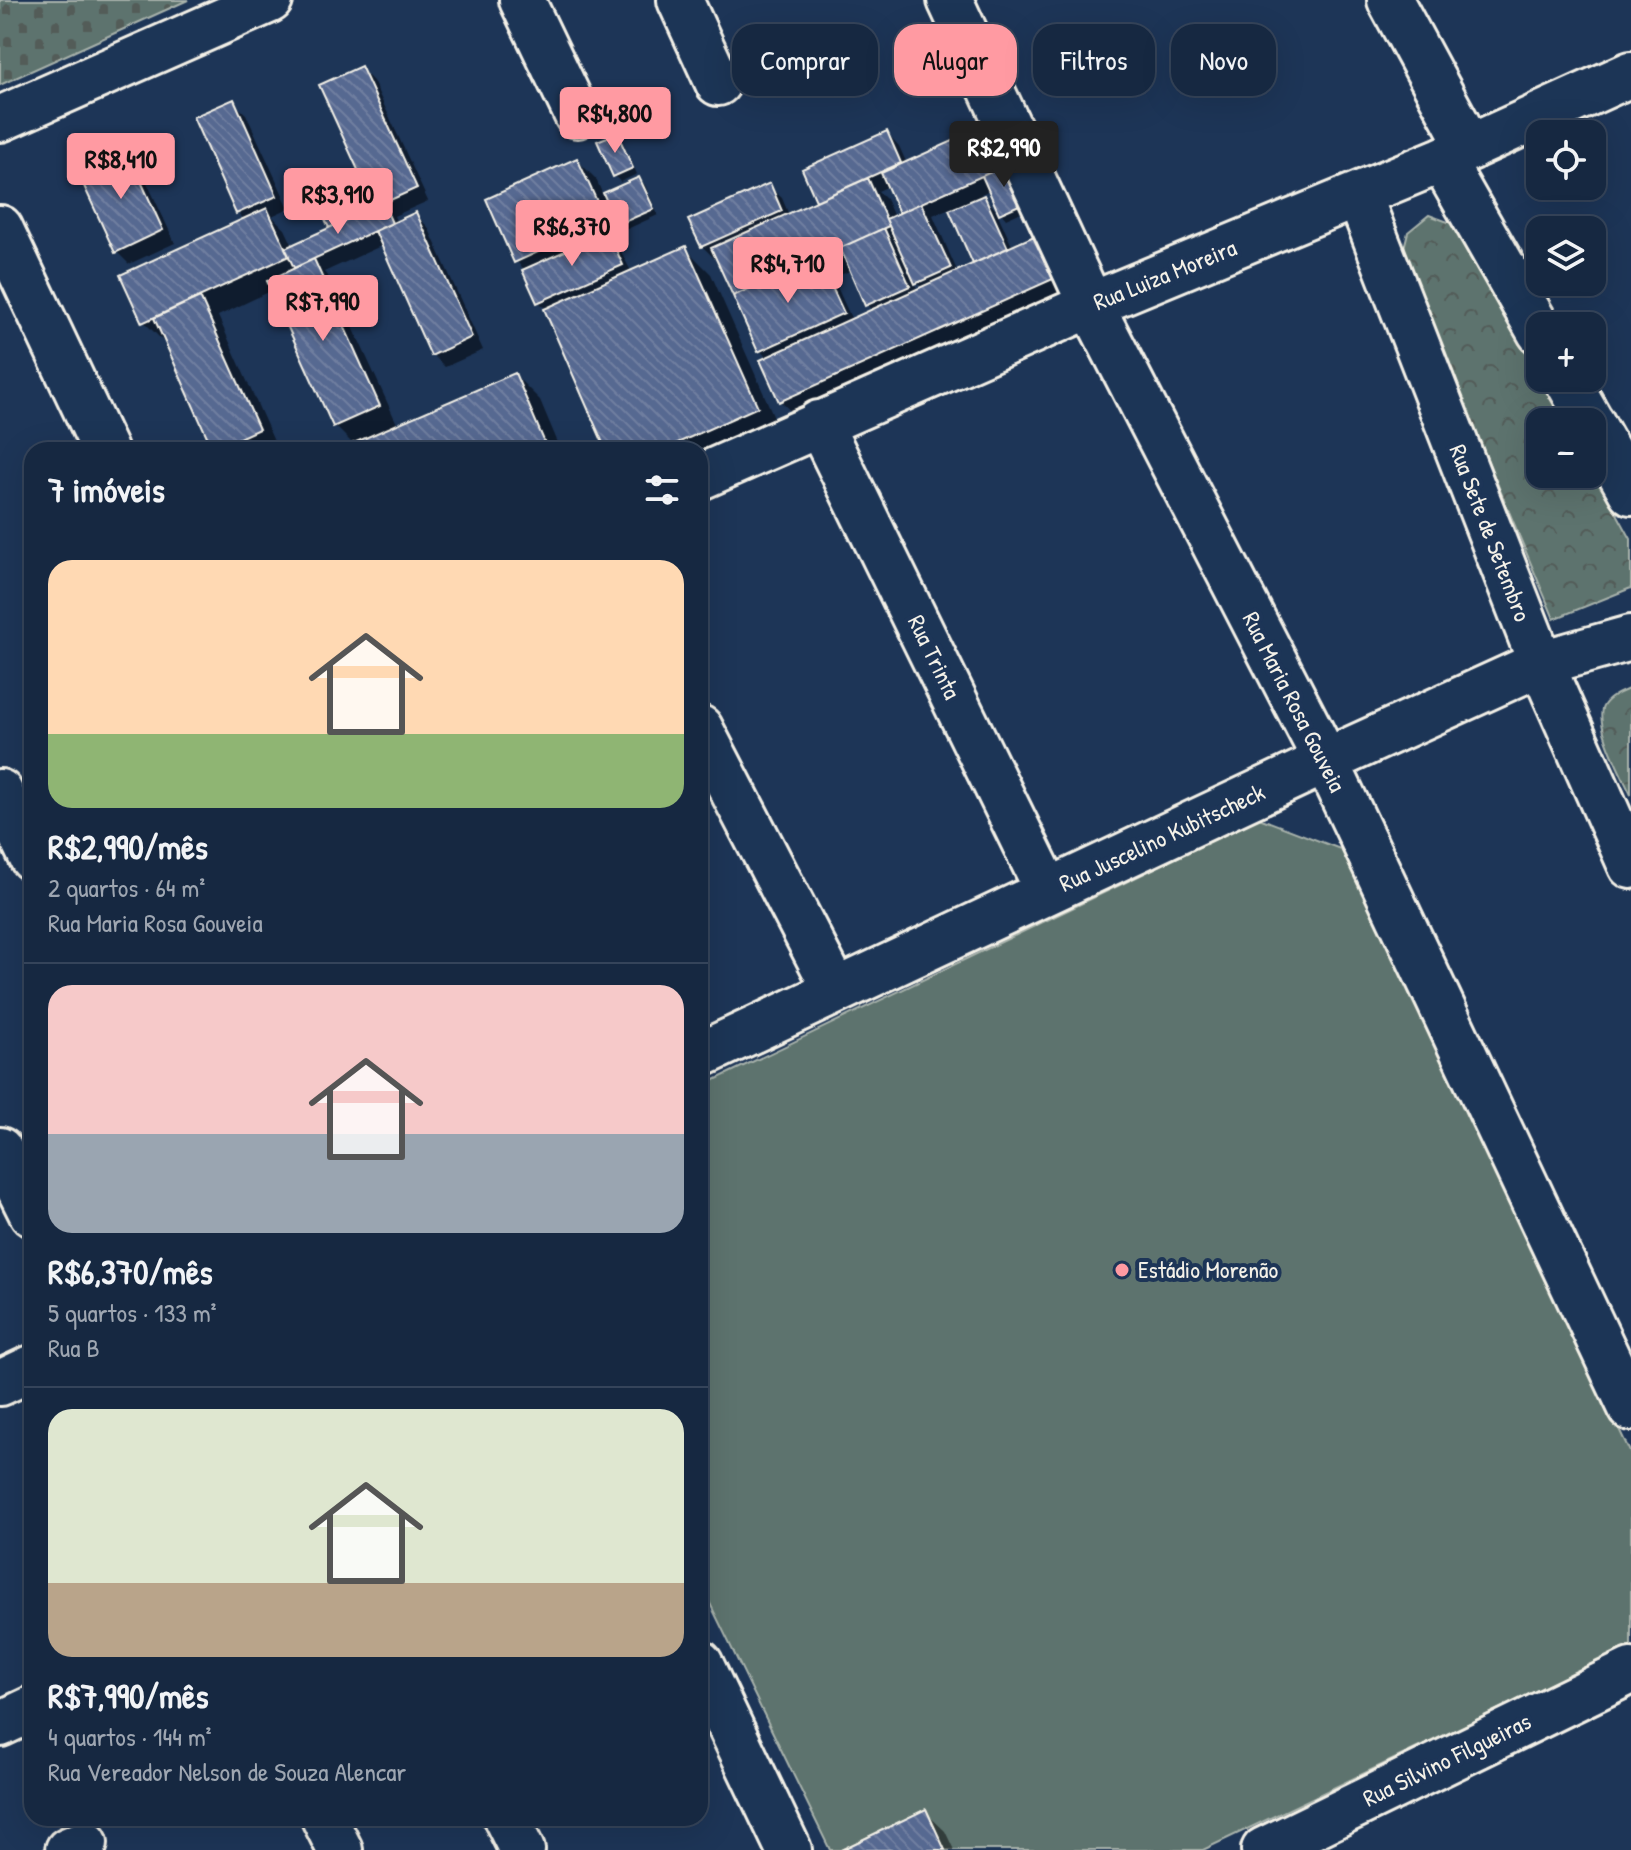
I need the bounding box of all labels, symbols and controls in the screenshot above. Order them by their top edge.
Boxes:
chip: Comprar [732,24,878,96]
chip: Alugar [894,24,1017,96]
chip: Filtros [1033,24,1155,96]
chip: Novo [1171,24,1276,96]
pin: R$4,800 [541,87,689,155]
text: R$4,800 [578,95,652,130]
map controls [1526,120,1606,488]
button: locate [1526,120,1606,200]
pin: R$2,990 [930,121,1078,189]
text: R$2,990 [967,129,1041,164]
pin: R$8,410 [47,133,195,201]
text: R$8,410 [85,141,157,176]
pin: R$3,910 [264,168,412,236]
text: R$3,910 [302,176,374,211]
pin: R$6,370 [498,200,646,268]
text: R$6,370 [534,208,610,243]
button: layers [1526,216,1606,296]
street label: Rua Luiza Moreira [1088,231,1241,317]
pin: R$4,710 [714,237,862,305]
text: R$4,710 [751,245,825,280]
pin: R$7,990 [249,275,397,343]
text: R$7,990 [286,283,360,318]
button: + [1526,312,1606,392]
button: − [1526,408,1606,488]
street label: Rua Sete de Setembro [1442,440,1540,626]
text: 7 imóveis [48,467,165,513]
icon: filters [640,468,684,512]
street label: Rua Maria Rosa Gouveia [1236,606,1354,797]
street label: Rua Trinta [901,609,969,704]
icon: home [294,612,438,756]
street label: Rua Juscelino Kubitscheck [1054,775,1269,899]
text: R$2,990/mês [48,824,208,870]
text: 2 quartos · 64 m² [48,870,205,905]
text: Rua Maria Rosa Gouveia [48,905,263,940]
icon: home [294,1037,438,1181]
text: R$6,370/mês [48,1249,213,1295]
place label: Estádio Morenão [1138,1253,1278,1285]
marker: Estádio Morenão [1113,1261,1131,1279]
text: 5 quartos · 133 m² [48,1295,217,1330]
text: Rua B [48,1330,100,1365]
icon: home [294,1461,438,1605]
text: R$7,990/mês [48,1673,209,1719]
street label: Rua Silvino Filgueiras [1357,1705,1536,1814]
text: 4 quartos · 144 m² [48,1719,212,1754]
text: Rua Vereador Nelson de Souza Alencar [48,1754,406,1789]

